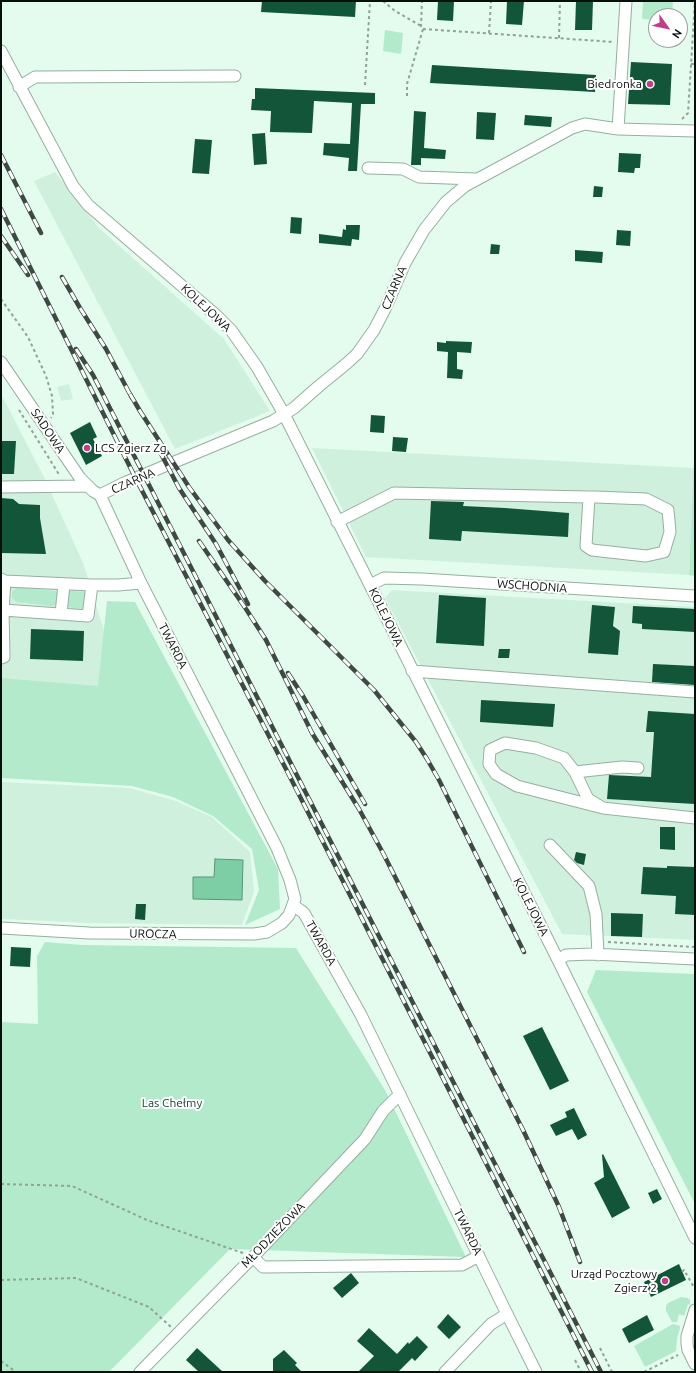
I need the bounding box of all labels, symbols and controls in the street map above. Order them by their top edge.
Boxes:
north arrow [648,8,688,48]
text: N [670,27,684,41]
place label: Biedronka [587,77,642,91]
marker: Biedronka [645,79,655,89]
street label: CZARNA [378,264,410,312]
street label: KOLEJOWA [178,281,234,335]
street label: SADOWA [28,406,68,456]
place label: LCS Zgierz Zg [95,441,167,455]
marker: LCS Zgierz Zg [82,443,92,453]
street label: CZARNA [109,465,157,497]
street label: WSCHODNIA [496,576,568,596]
street label: KOLEJOWA [366,585,406,649]
street label: TWARDA [155,621,191,671]
street label: KOLEJOWA [510,876,552,938]
street label: TWARDA [303,918,339,968]
street label: UROCZA [129,926,177,942]
park label: Las Chełmy [142,1096,202,1110]
street label: MŁODZIEŻOWA [238,1199,308,1271]
street label: TWARDA [451,1207,485,1257]
place label: Urząd Pocztowy Zgierz 2 [571,1267,657,1295]
marker: Urząd Pocztowy Zgierz 2 [660,1276,670,1286]

